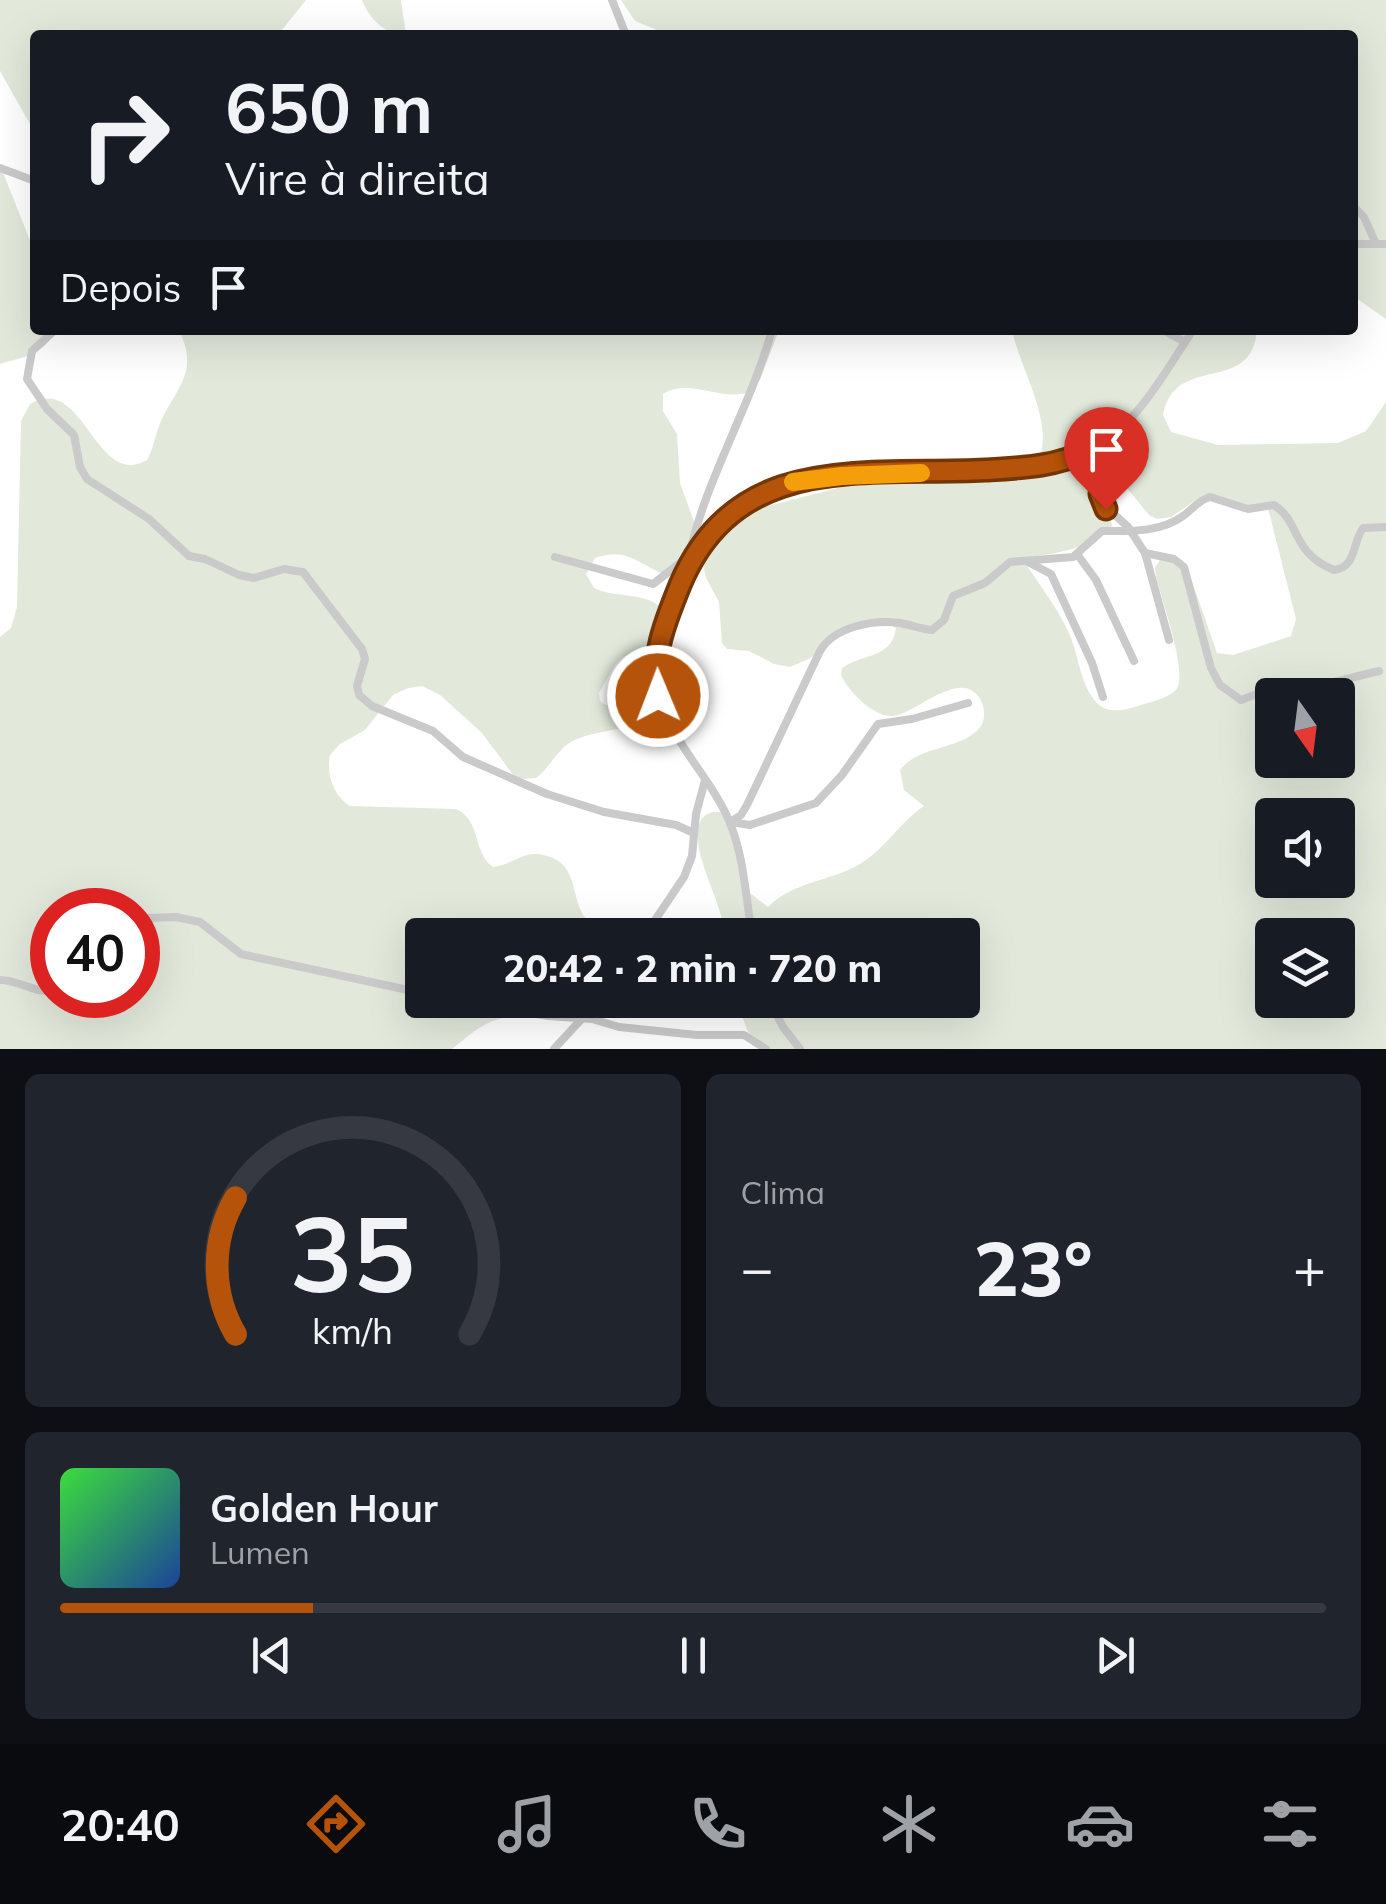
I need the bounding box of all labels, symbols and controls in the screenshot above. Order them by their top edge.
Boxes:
text: 650 m [225,63,433,151]
icon: right [60,70,190,200]
text: Vire à direita [225,150,490,206]
icon: arrive [201,260,256,315]
text: Depois [60,264,181,312]
pin [1064,407,1149,510]
icon: arrive [1079,422,1134,477]
position arrow [606,644,710,748]
north arrow [1255,678,1355,778]
map controls [1255,678,1355,1018]
button: sound [1255,798,1355,898]
speed limit sign: 40 [30,888,160,1018]
button: layers [1255,918,1355,1018]
text: 20:42 · 2 min · 720 m [503,944,882,992]
text: Clima [741,1172,825,1212]
text: 35 [290,1187,415,1318]
text: 23° [974,1221,1093,1315]
text: − [741,1233,774,1302]
text: + [1293,1233,1326,1302]
text: km/h [312,1308,393,1353]
text: Golden Hour [210,1484,438,1532]
text: Lumen [210,1532,310,1572]
icon: previous [244,1628,299,1683]
icon: pause [666,1628,721,1683]
icon: next [1088,1628,1143,1683]
icon: directions [301,1789,371,1859]
icon: music [492,1789,562,1859]
icon: phone [683,1789,753,1859]
icon: climate [874,1789,944,1859]
icon: car [1065,1789,1135,1859]
icon: filters [1255,1789,1325,1859]
text: 20:40 [60,1796,180,1852]

